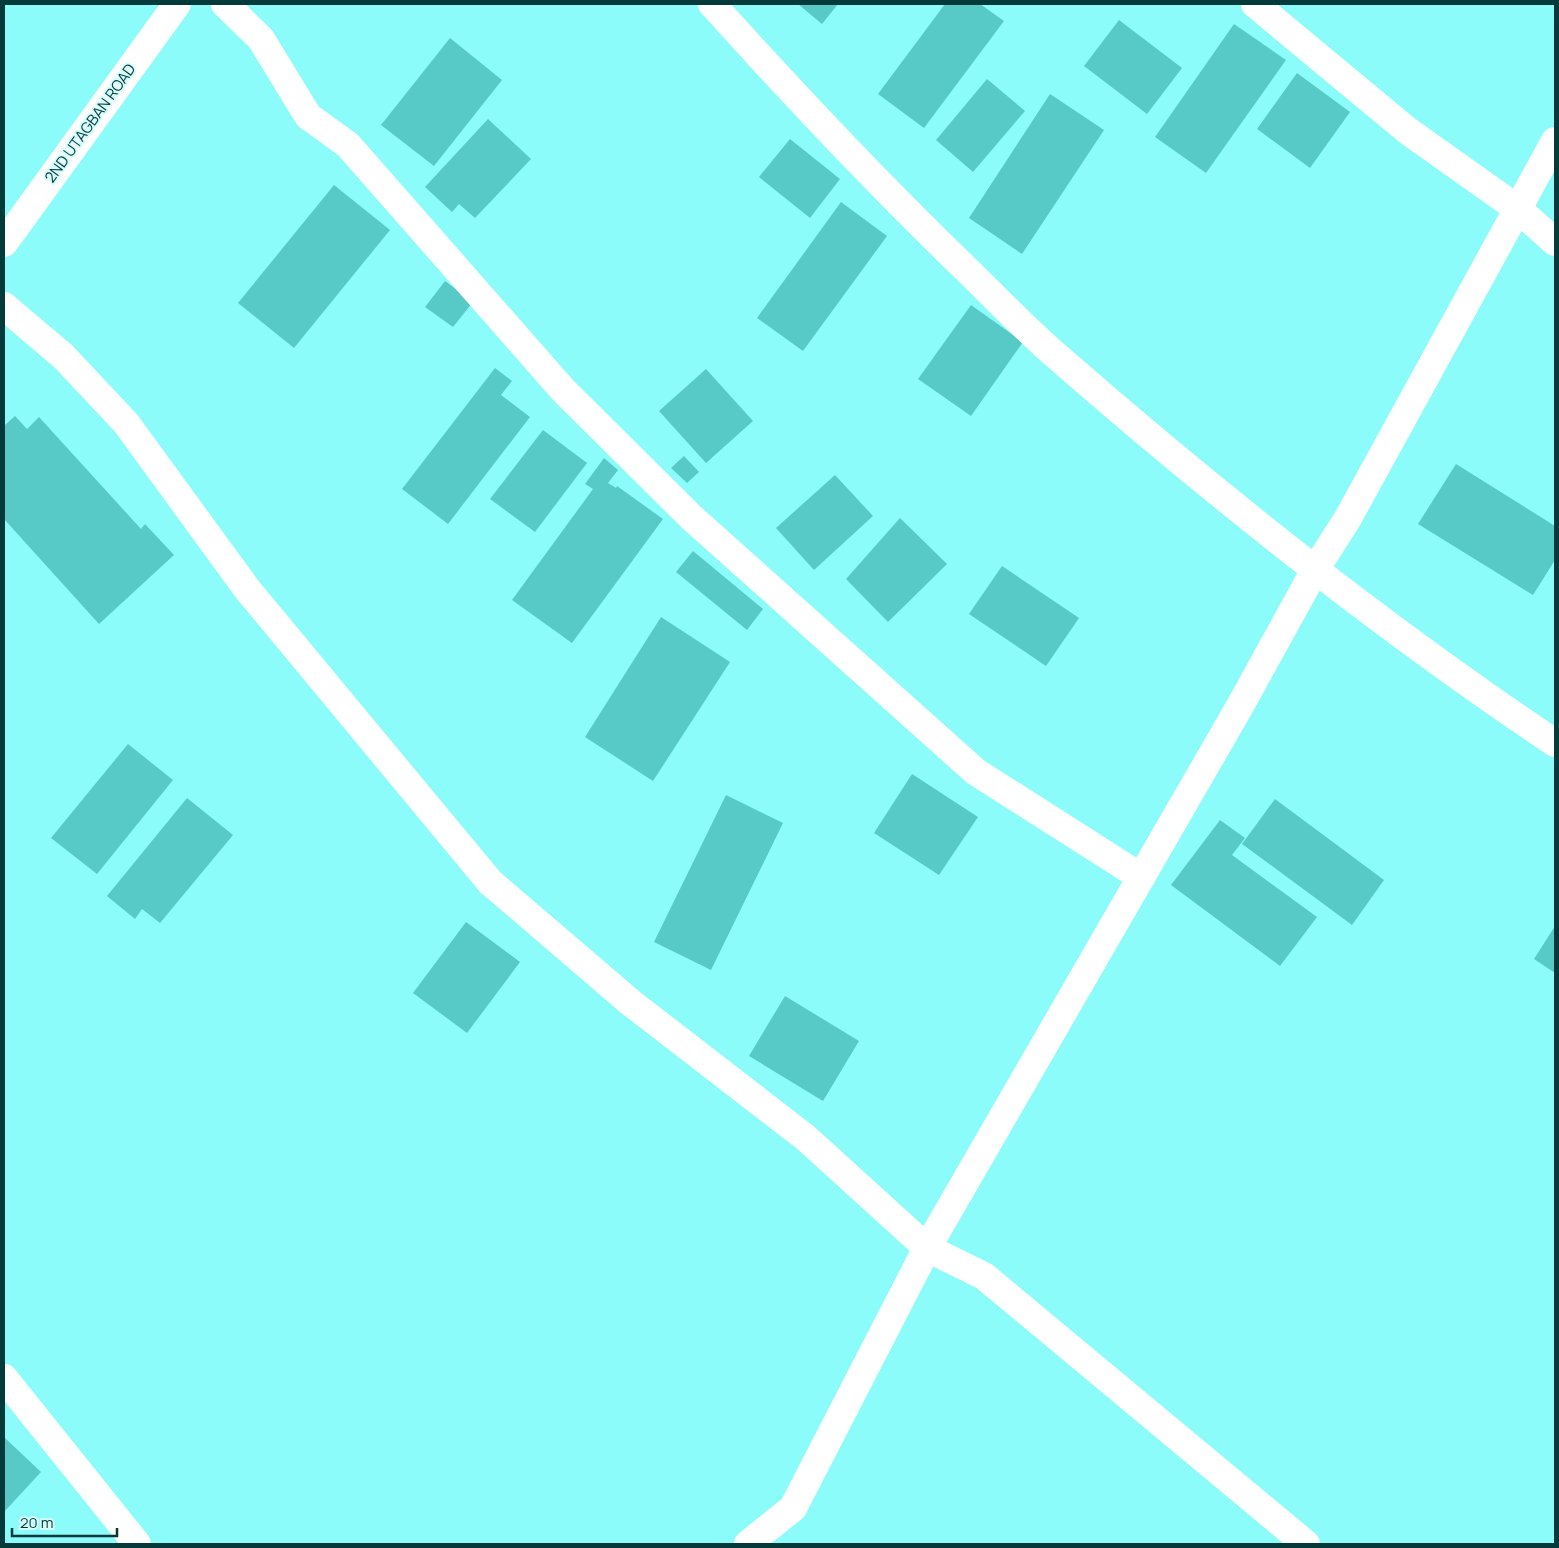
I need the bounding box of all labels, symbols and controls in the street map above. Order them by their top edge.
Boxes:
street label: 2ND UTAGBAN ROAD [40,59,140,187]
scale bar [12,1506,118,1538]
text: 20 m [20,1512,53,1533]

